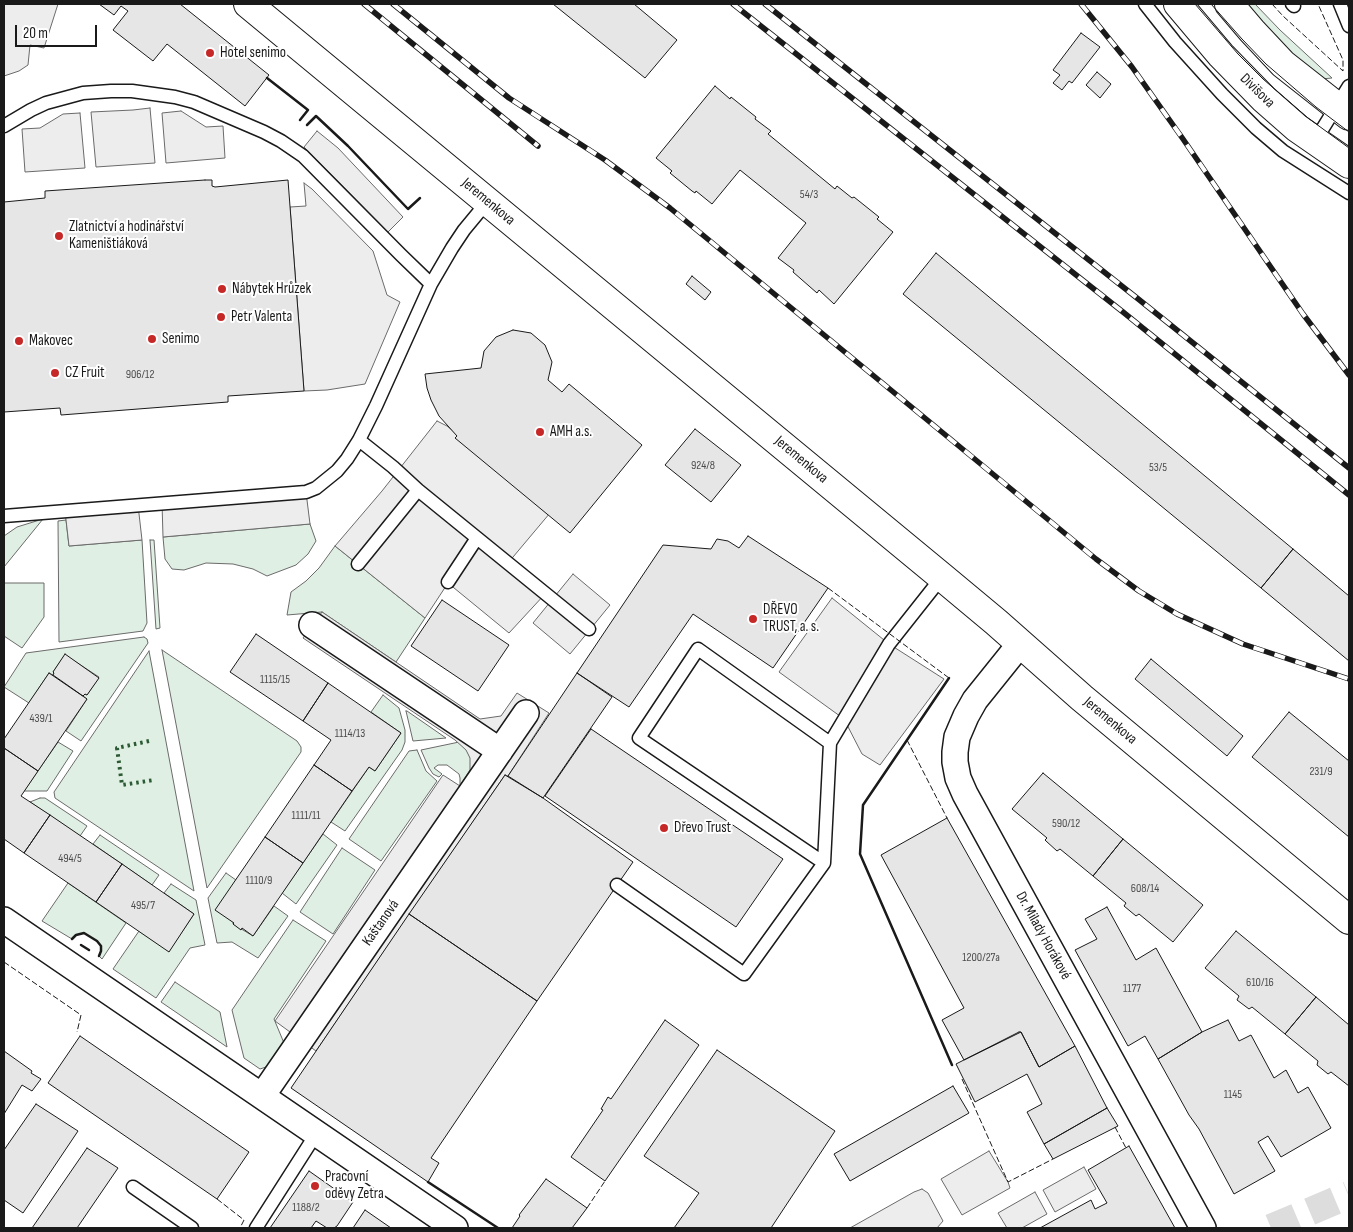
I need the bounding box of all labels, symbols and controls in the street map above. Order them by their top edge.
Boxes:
scale bar [18,15,100,47]
text: 20 m [23,24,48,43]
place label: Hotel senimo [220,44,286,62]
marker: Hotel senimo [204,47,216,59]
street label: Divišova [1236,70,1278,112]
street label: Jeremenkova [458,174,518,230]
house number: 54/3 [800,188,818,202]
place label: Zlatnictví a hodinářství Kameništiáková [69,218,184,253]
marker: Zlatnictví a hodinářství Kameništiáková [53,230,65,242]
place label: Nábytek Hrůzek [232,280,311,298]
marker: Nábytek Hrůzek [216,283,228,295]
place label: Petr Valenta [231,308,292,326]
marker: Petr Valenta [215,311,227,323]
place label: Senimo [162,330,200,348]
place label: Makovec [29,332,73,350]
marker: Senimo [146,333,158,345]
marker: Makovec [13,335,25,347]
place label: CZ Fruit [65,364,104,382]
marker: CZ Fruit [49,367,61,379]
house number: 906/12 [126,368,154,382]
place label: AMH a.s. [550,423,592,441]
marker: AMH a.s. [534,426,546,438]
street label: Jeremenkova [771,432,831,488]
house number: 924/8 [691,459,715,473]
house number: 53/5 [1149,461,1167,475]
place label: DŘEVO TRUST, a. s. [763,601,819,636]
marker: DŘEVO TRUST, a. s. [747,613,759,625]
house number: 1115/15 [260,673,290,687]
street label: Jeremenkova [1080,693,1140,749]
house number: 439/1 [29,712,53,726]
house number: 1114/13 [335,727,365,741]
house number: 231/9 [1309,765,1333,779]
house number: 1111/11 [292,809,320,823]
house number: 590/12 [1052,817,1080,831]
place label: Dřevo Trust [674,819,731,837]
marker: Dřevo Trust [658,822,670,834]
house number: 494/5 [58,852,82,866]
house number: 1110/9 [246,874,272,888]
house number: 608/14 [1131,882,1159,896]
street label: Dr. Milady Horákové [1011,889,1075,983]
street label: Kaštanová [359,897,403,949]
house number: 495/7 [131,899,155,913]
house number: 1200/27a [962,951,1000,965]
house number: 610/16 [1246,976,1274,990]
house number: 1177 [1123,982,1141,996]
house number: 1145 [1224,1088,1242,1102]
place label: Pracovní oděvy Zetra [325,1168,384,1203]
marker: Pracovní oděvy Zetra [309,1180,321,1192]
house number: 1188/2 [292,1201,320,1215]

